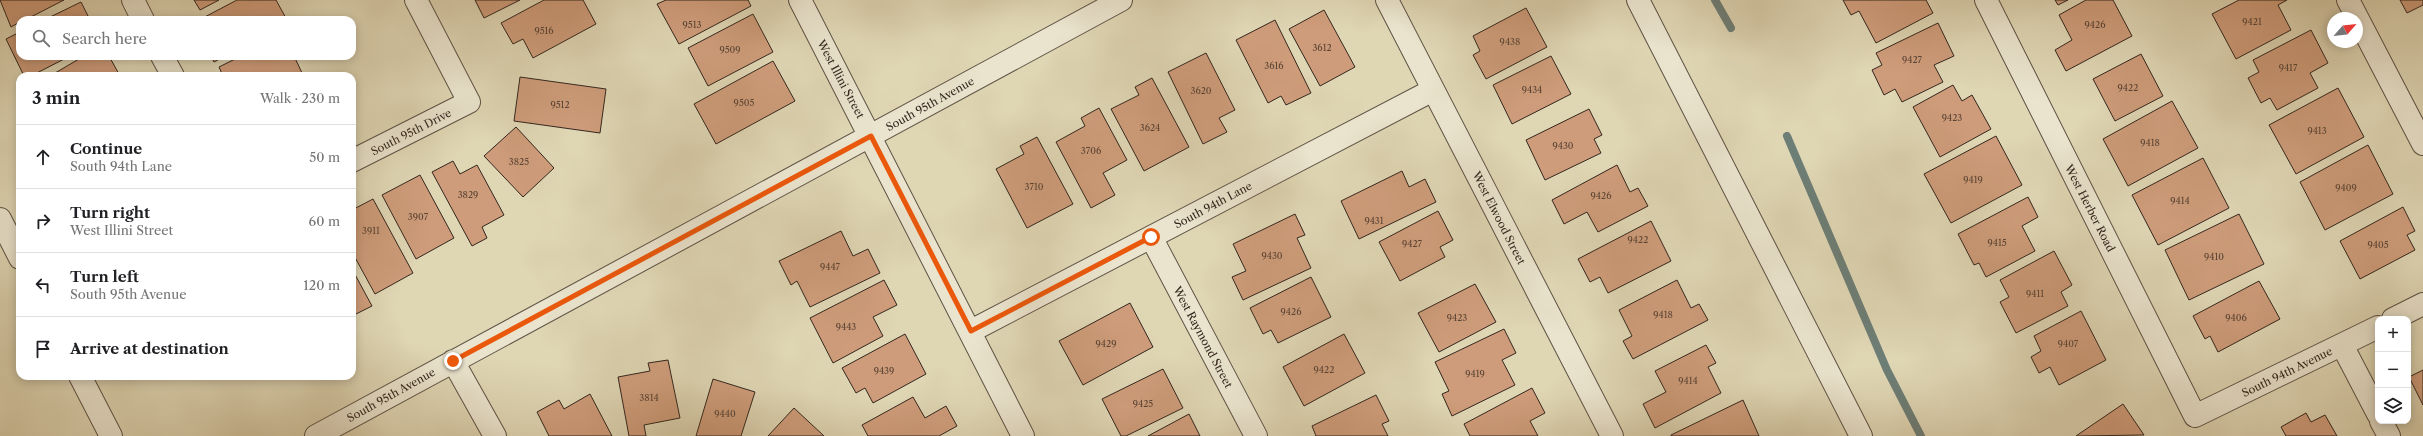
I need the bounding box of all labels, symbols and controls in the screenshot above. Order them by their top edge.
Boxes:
north arrow [2327,12,2363,48]
search box [16,16,356,60]
house number: 9421 [2242,16,2262,27]
house number: 9513 [683,19,701,30]
house number: 9426 [2085,19,2105,30]
house number: 9516 [534,25,554,36]
icon: search [30,27,52,49]
text: Search here [62,29,147,48]
street label: West Illini Street [814,36,868,121]
house number: 9438 [1500,36,1520,47]
house number: 3612 [1312,42,1332,53]
house number: 9509 [719,44,741,55]
house number: 9427 [1902,54,1923,65]
house number: 3616 [1264,60,1284,71]
house number: 9417 [2279,62,2298,73]
street label: South 95th Avenue [883,74,977,134]
house number: 9422 [2118,82,2138,93]
house number: 9434 [1522,84,1542,95]
house number: 3620 [1190,85,1212,96]
text: 3 min [32,88,81,108]
text: Walk · 230 m [260,90,340,106]
house number: 9505 [734,97,754,108]
house number: 9512 [550,99,570,110]
street label: South 95th Drive [368,106,454,158]
house number: 9423 [1942,112,1962,123]
house number: 3624 [1140,122,1160,133]
house number: 9413 [2307,125,2327,136]
house number: 9418 [2140,137,2160,148]
text: Continue [70,139,142,158]
house number: 9430 [1552,140,1574,151]
house number: 3706 [1081,145,1101,156]
icon: ahead [32,146,54,168]
text: 50 m [309,149,340,165]
house number: 3825 [509,156,529,167]
text: South 94th Lane [70,158,172,174]
street label: West Herber Road [2061,161,2118,254]
street label: West Elwood Street [1469,168,1529,267]
house number: 9419 [1963,174,1983,185]
street label: South 94th Lane [1172,179,1254,231]
house number: 3710 [1025,181,1044,192]
house number: 9409 [2335,182,2357,193]
house number: 3829 [458,189,478,200]
house number: 9426 [1591,190,1611,201]
house number: 9414 [2170,195,2190,206]
text: Turn right [70,203,150,222]
icon: right [32,210,54,232]
house number: 3907 [408,211,429,222]
text: 60 m [309,213,340,229]
house number: 9431 [1364,215,1384,226]
text: West Illini Street [70,222,173,238]
house number: 3911 [362,225,380,236]
route start [1142,228,1160,246]
house number: 9422 [1628,234,1648,245]
house number: 9415 [1987,237,2007,248]
house number: 9427 [1402,238,1423,249]
house number: 9405 [2367,239,2389,250]
house number: 9430 [1261,250,1283,261]
house number: 9410 [2204,251,2224,262]
house number: 9447 [820,261,841,272]
text: Turn left [70,267,139,286]
icon: left [32,274,54,296]
text: 120 m [303,277,340,293]
street label: West Raymond Street [1170,283,1236,390]
text: South 95th Avenue [70,286,187,302]
house number: 9411 [2026,288,2044,299]
house number: 9426 [1281,306,1301,317]
house number: 9418 [1653,309,1673,320]
house number: 9423 [1447,312,1467,323]
house number: 9406 [2225,312,2247,323]
map controls [2375,316,2411,424]
button: + [2375,316,2411,352]
house number: 9443 [836,321,856,332]
icon: arrive [32,338,54,360]
house number: 9429 [1096,338,1116,349]
house number: 9407 [2058,338,2079,349]
text: Arrive at destination [70,339,229,358]
street label: South 94th Avenue [2239,344,2335,400]
route end [444,352,462,370]
button: − [2375,352,2411,388]
house number: 9422 [1314,364,1334,375]
street label: South 95th Avenue [344,365,438,425]
house number: 9439 [874,365,894,376]
house number: 9419 [1465,368,1485,379]
house number: 9414 [1678,375,1698,386]
button: layers [2375,388,2411,424]
house number: 3814 [639,392,659,403]
house number: 9425 [1133,398,1153,409]
house number: 9440 [714,408,736,419]

